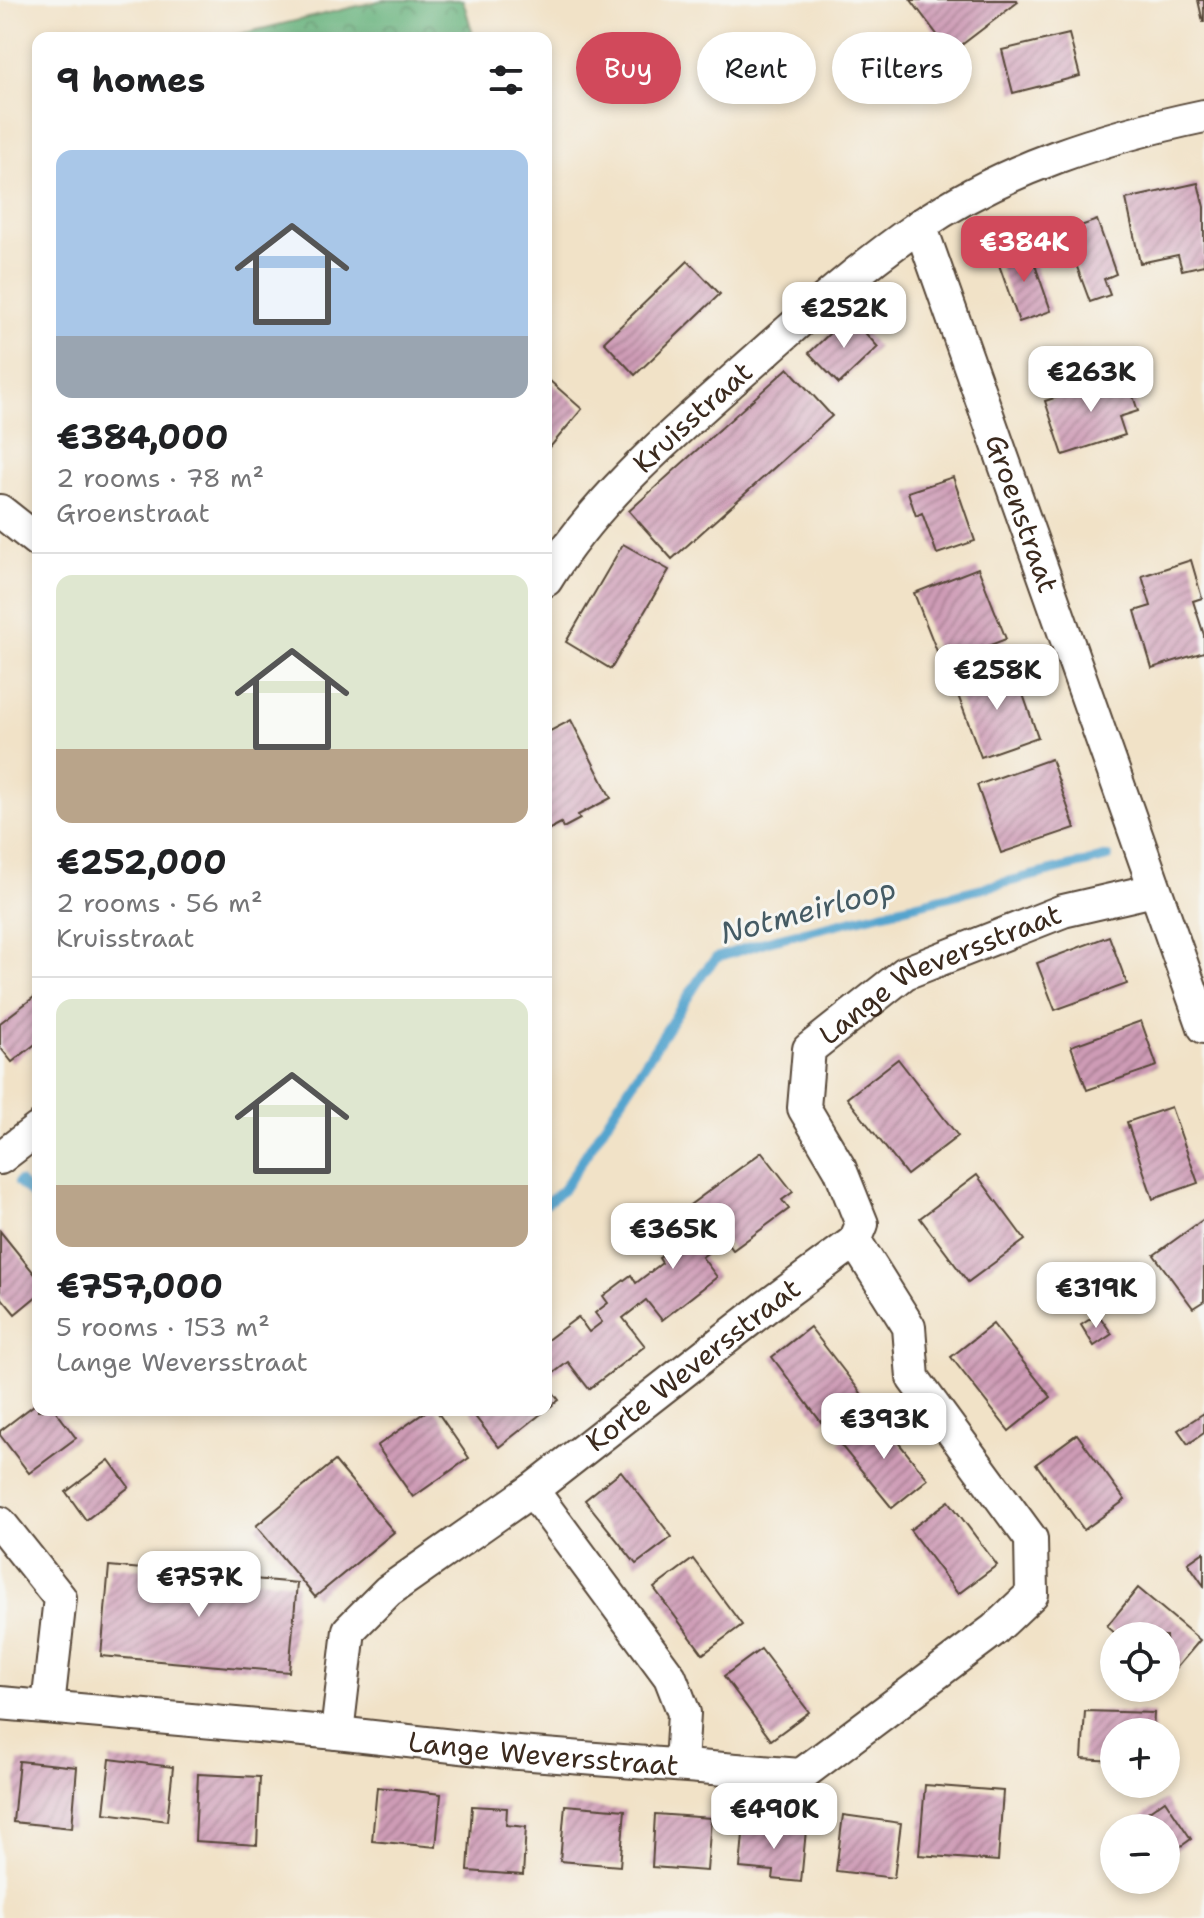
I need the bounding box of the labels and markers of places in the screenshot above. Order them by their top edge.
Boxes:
pin: €384K [968,216,1080,284]
pin: €252K [788,282,900,350]
pin: €263K [1035,346,1147,414]
pin: €258K [941,644,1053,712]
pin: €365K [617,1203,729,1271]
pin: €319K [1040,1262,1152,1330]
pin: €393K [828,1393,940,1461]
pin: €757K [143,1551,255,1619]
pin: €490K [718,1783,830,1851]

